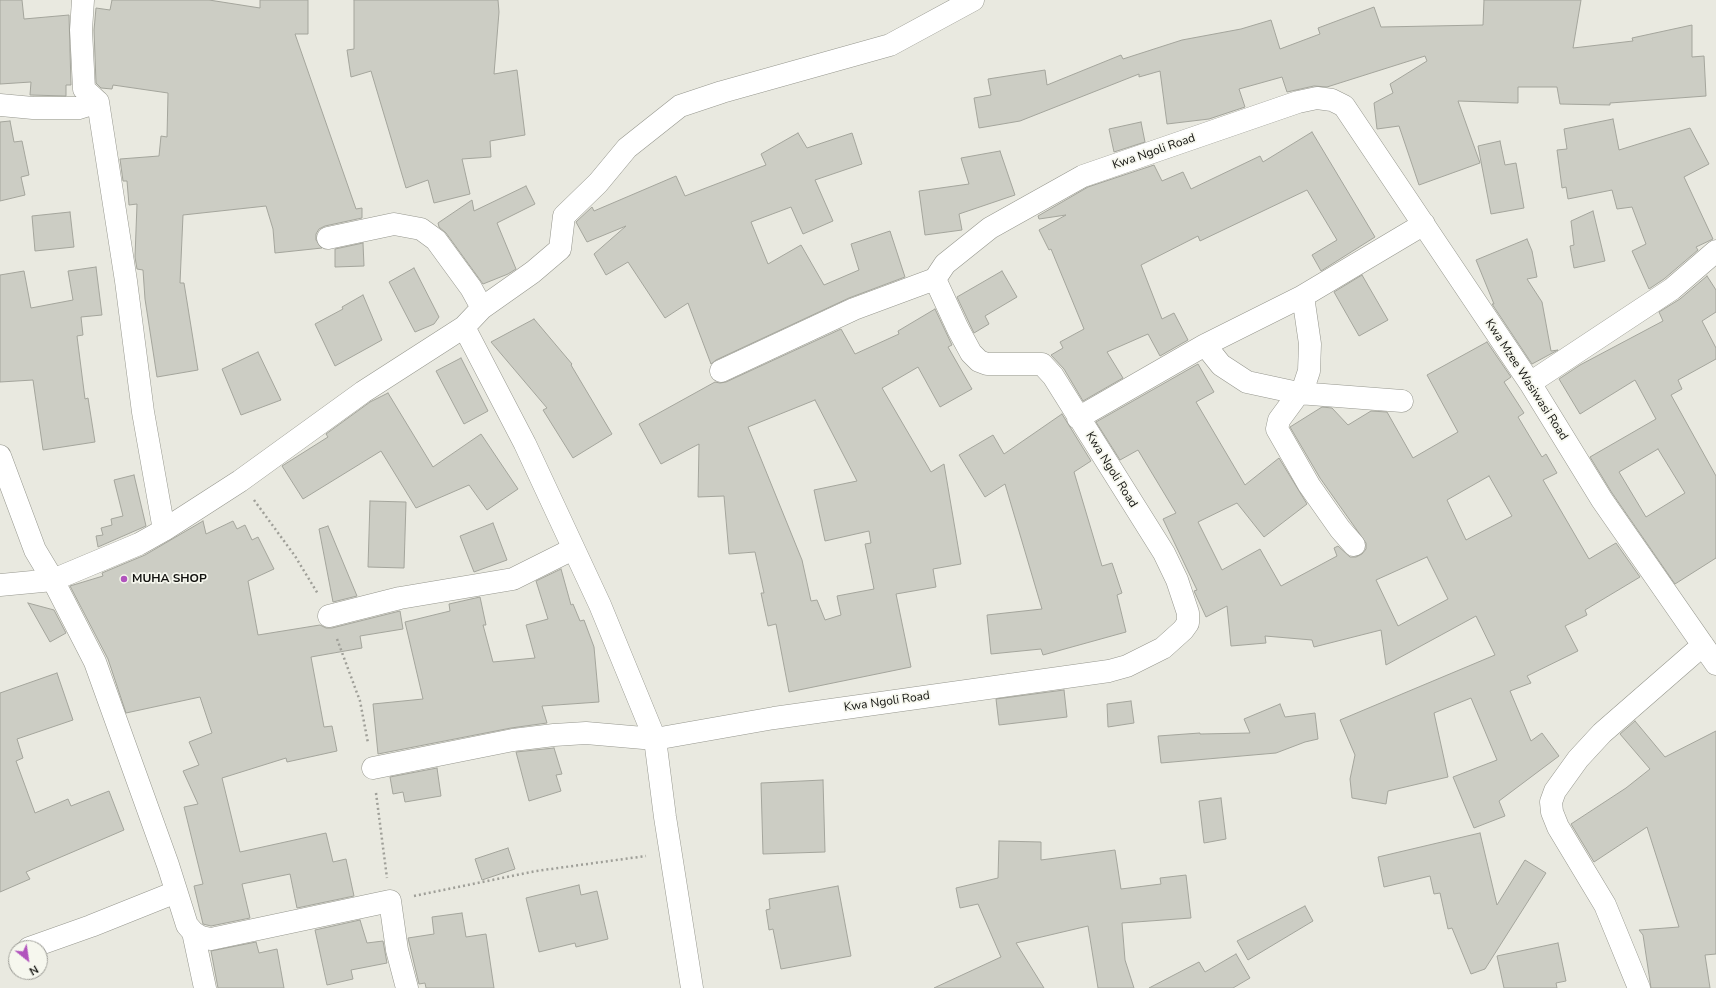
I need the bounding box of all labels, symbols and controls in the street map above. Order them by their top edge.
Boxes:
street label: Kwa Ngoli Road [1111,131,1197,173]
street label: Kwa Mzee Wasiwasi Road [1481,317,1571,443]
street label: Kwa Ngoli Road [1082,430,1140,510]
place label: MUHA SHOP [132,572,207,586]
marker: MUHA SHOP [119,574,129,584]
street label: Kwa Ngoli Road [843,689,931,715]
north arrow [8,940,48,980]
text: N [26,961,41,979]

